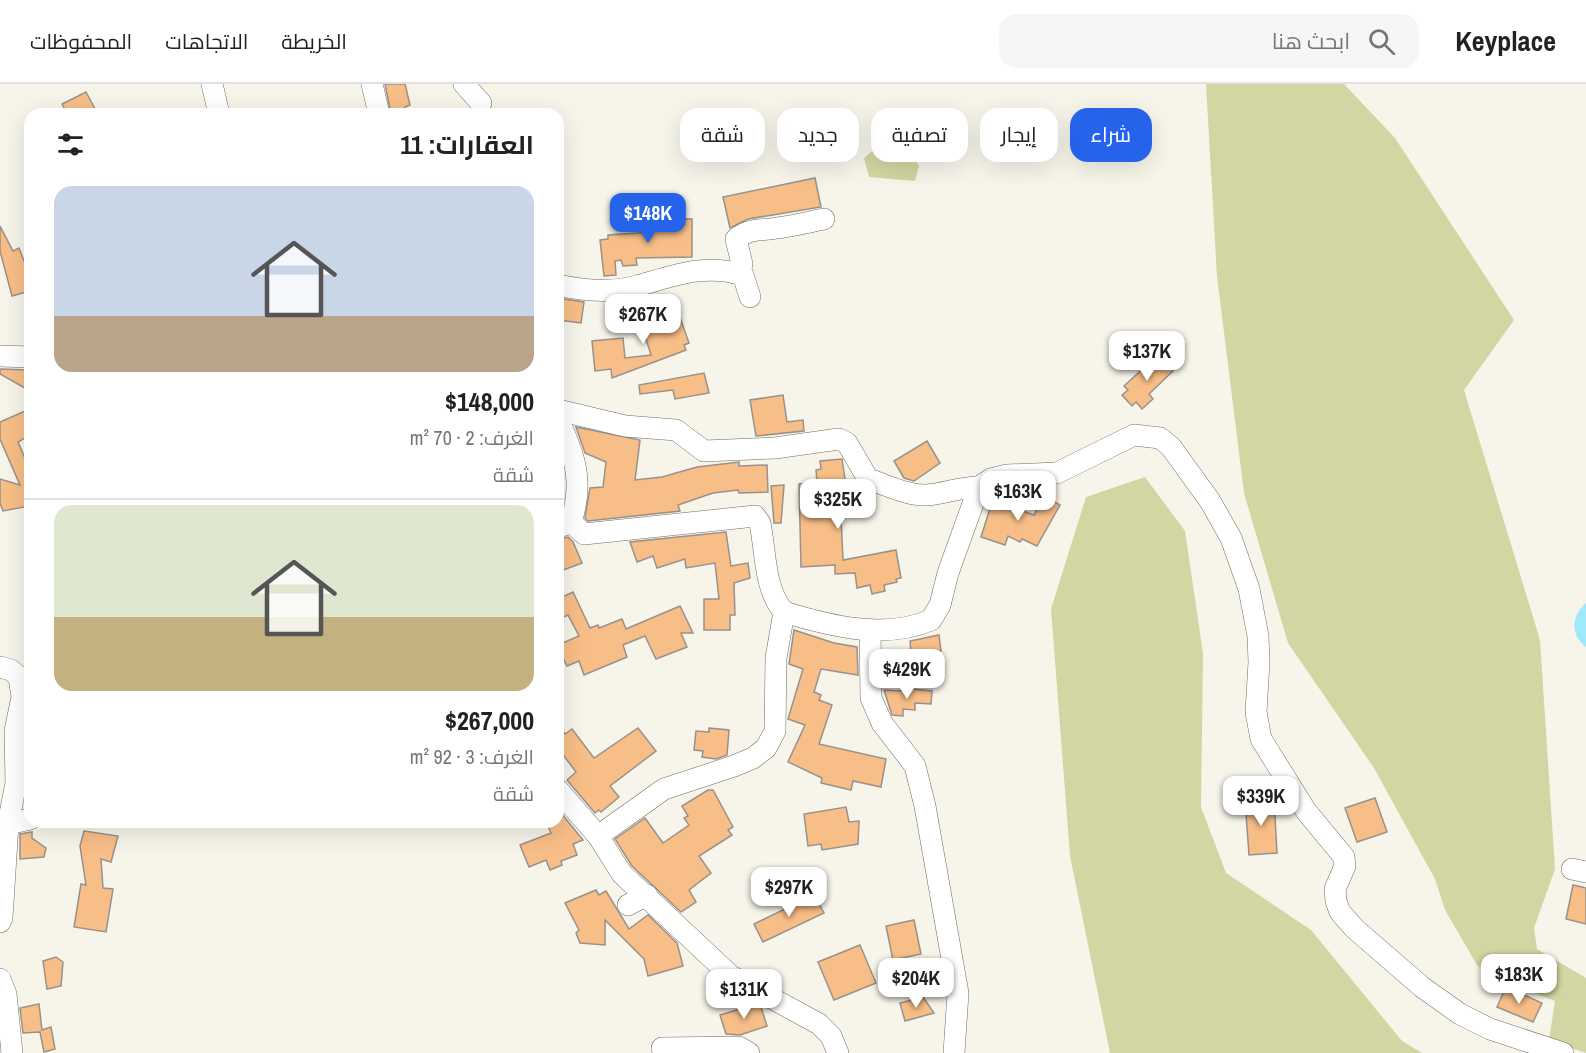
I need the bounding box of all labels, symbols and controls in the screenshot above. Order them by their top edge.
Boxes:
search box [999,14,1419,68]
text: Keyplace [1455,22,1556,60]
icon: search [1365,25,1398,58]
text: ابحث هنا [1272,26,1350,56]
text: المحفوظات [30,27,132,56]
text: الاتجاهات [165,27,248,56]
text: الخريطة [281,27,347,56]
chip: شقة [680,108,765,162]
chip: جديد [777,108,859,162]
chip: تصفية [871,108,968,162]
chip: إيجار [980,108,1058,162]
chip: شراء [1070,108,1152,162]
text: العقارات: 11 [400,127,534,162]
icon: filters [54,128,87,161]
pin: $148K [606,193,690,244]
text: $148K [624,199,672,226]
icon: home [240,225,348,333]
pin: $267K [601,294,685,345]
text: $267K [619,300,667,327]
pin: $137K [1105,331,1189,382]
text: $137K [1123,337,1171,364]
text: $148,000 [445,384,534,419]
text: الغرف: 2 · 70 m² [410,424,534,451]
text: شقة [493,461,534,488]
pin: $163K [976,471,1060,522]
text: $163K [994,477,1042,504]
pin: $325K [796,479,880,530]
text: $325K [814,485,862,512]
icon: home [240,544,348,652]
pin: $429K [865,649,949,700]
text: $429K [883,655,931,682]
text: $267,000 [445,703,534,738]
text: الغرف: 3 · 92 m² [410,743,534,770]
pin: $339K [1219,776,1303,827]
text: شقة [493,780,534,807]
text: $339K [1237,782,1285,809]
pin: $297K [747,867,831,918]
text: $297K [765,873,813,900]
pin: $183K [1477,954,1561,1005]
pin: $204K [874,958,958,1009]
text: $183K [1495,960,1543,987]
text: $204K [892,964,940,991]
pin: $131K [702,969,786,1020]
text: $131K [720,975,768,1002]

